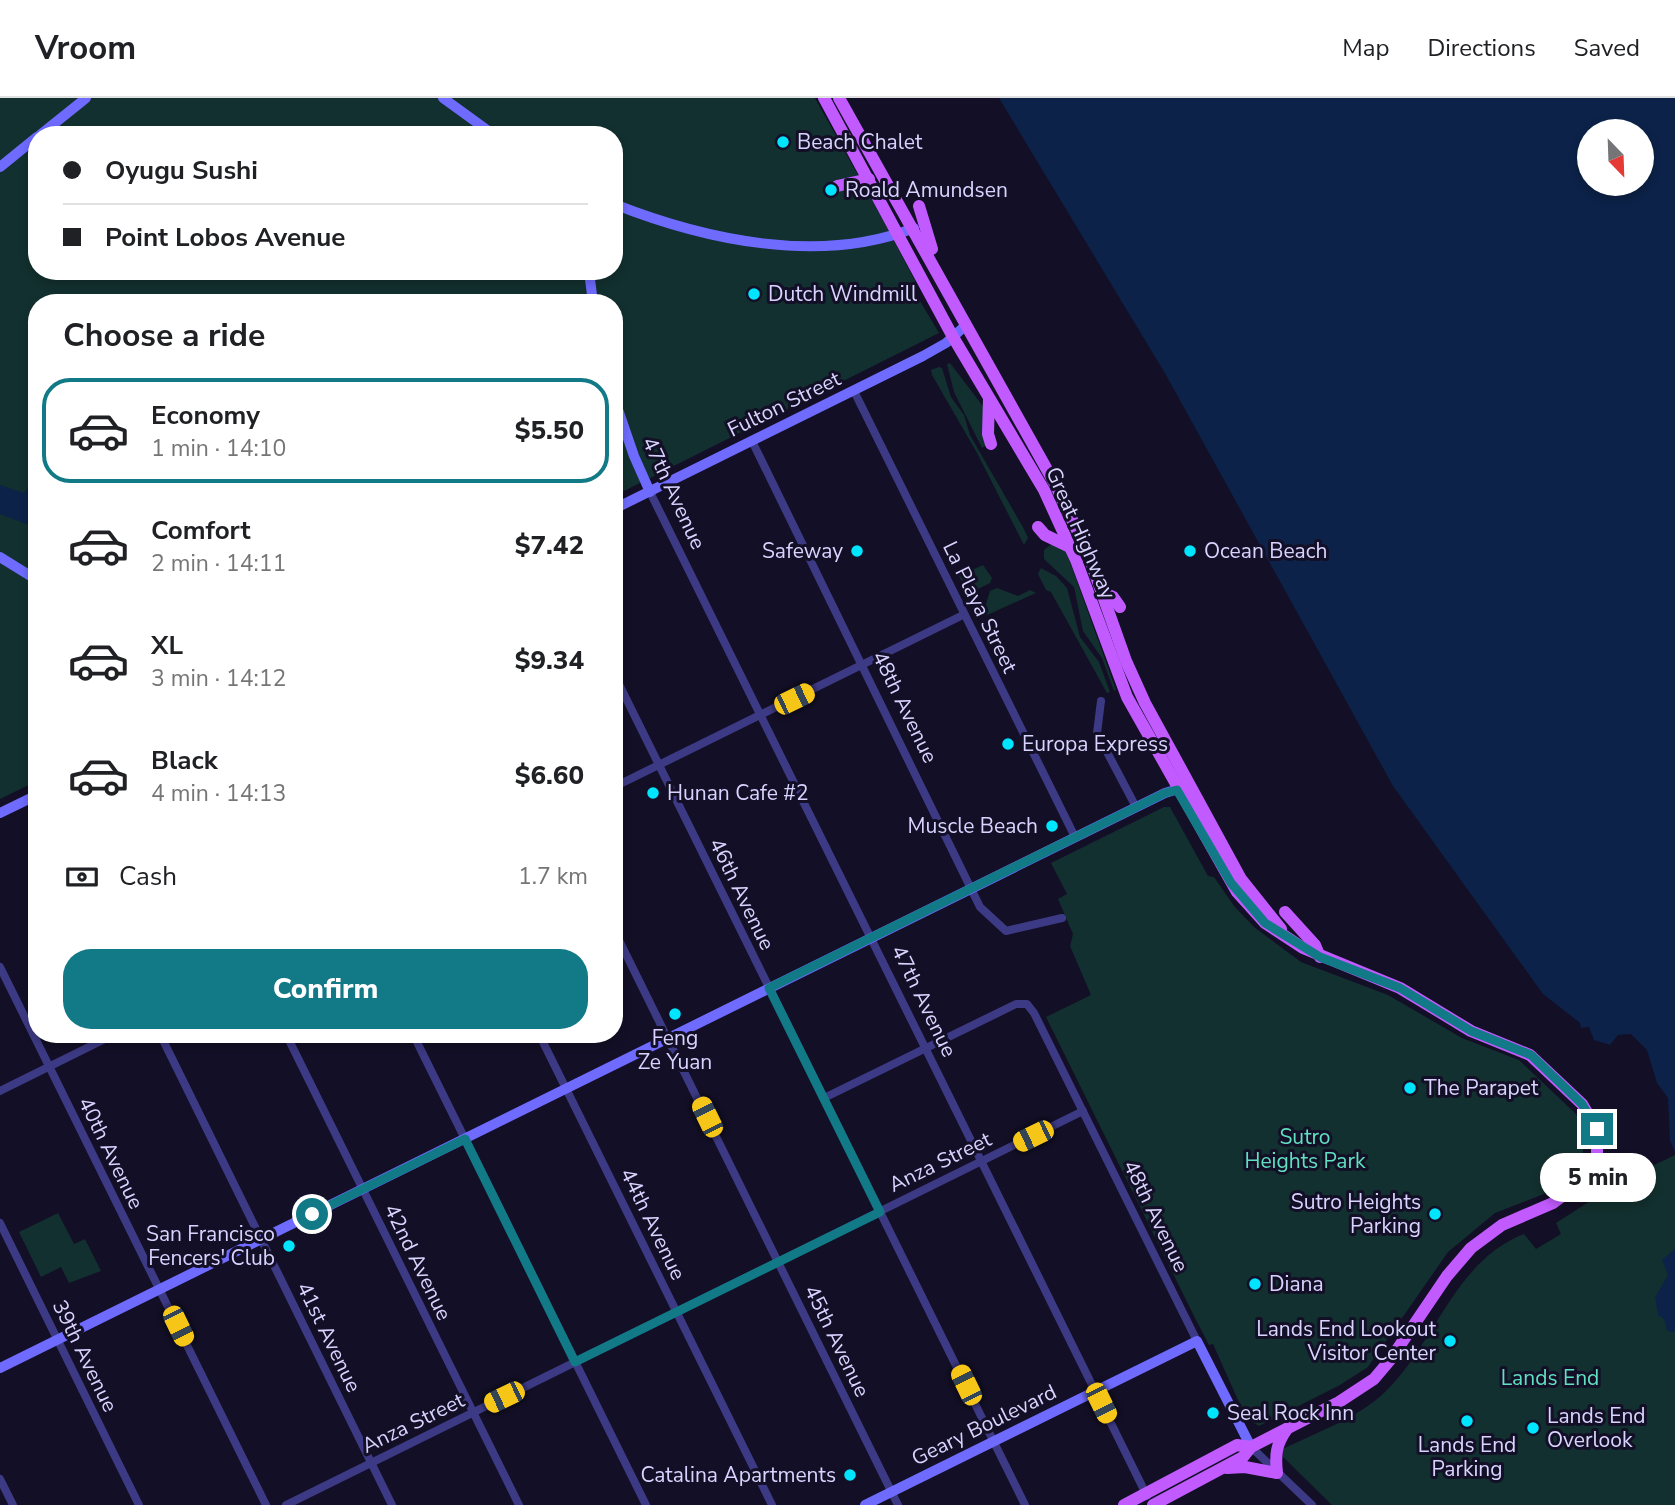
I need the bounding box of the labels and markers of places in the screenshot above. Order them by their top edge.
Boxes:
place label: Beach Chalet [797,128,923,156]
marker: Beach Chalet [775,134,791,150]
place label: Roald Amundsen [845,176,1008,204]
marker: Roald Amundsen [823,182,839,198]
place label: Dutch Windmill [768,280,918,308]
marker: Dutch Windmill [746,286,762,302]
place label: Safeway [762,537,843,565]
place label: Ocean Beach [1204,537,1327,565]
marker: Safeway [849,543,865,559]
marker: Ocean Beach [1182,543,1198,559]
place label: Europa Express [1022,730,1168,758]
marker: Europa Express [1000,736,1016,752]
place label: Hunan Cafe #2 [667,779,809,807]
marker: Hunan Cafe #2 [645,785,661,801]
place label: Muscle Beach [908,812,1038,840]
marker: Muscle Beach [1044,818,1060,834]
marker: Feng Ze Yuan [667,1006,683,1022]
place label: Feng Ze Yuan [638,1024,712,1076]
place label: The Parapet [1424,1074,1539,1102]
marker: The Parapet [1402,1080,1418,1096]
place label: Sutro Heights Parking [1291,1188,1421,1240]
marker: Sutro Heights Parking [1427,1206,1443,1222]
place label: San Francisco Fencers' Club [146,1220,275,1272]
marker: San Francisco Fencers' Club [281,1238,297,1254]
place label: Diana [1269,1270,1324,1298]
marker: Diana [1247,1276,1263,1292]
place label: Lands End Lookout Visitor Center [1256,1315,1437,1367]
marker: Lands End Lookout Visitor Center [1442,1333,1458,1349]
place label: Seal Rock Inn [1227,1399,1354,1427]
place label: Lands End Overlook [1547,1402,1646,1454]
marker: Seal Rock Inn [1205,1405,1221,1421]
marker: Lands End Parking [1459,1413,1475,1429]
marker: Lands End Overlook [1525,1420,1541,1436]
place label: Lands End Parking [1418,1431,1516,1483]
place label: Catalina Apartments [640,1461,836,1489]
marker: Catalina Apartments [842,1467,858,1483]

